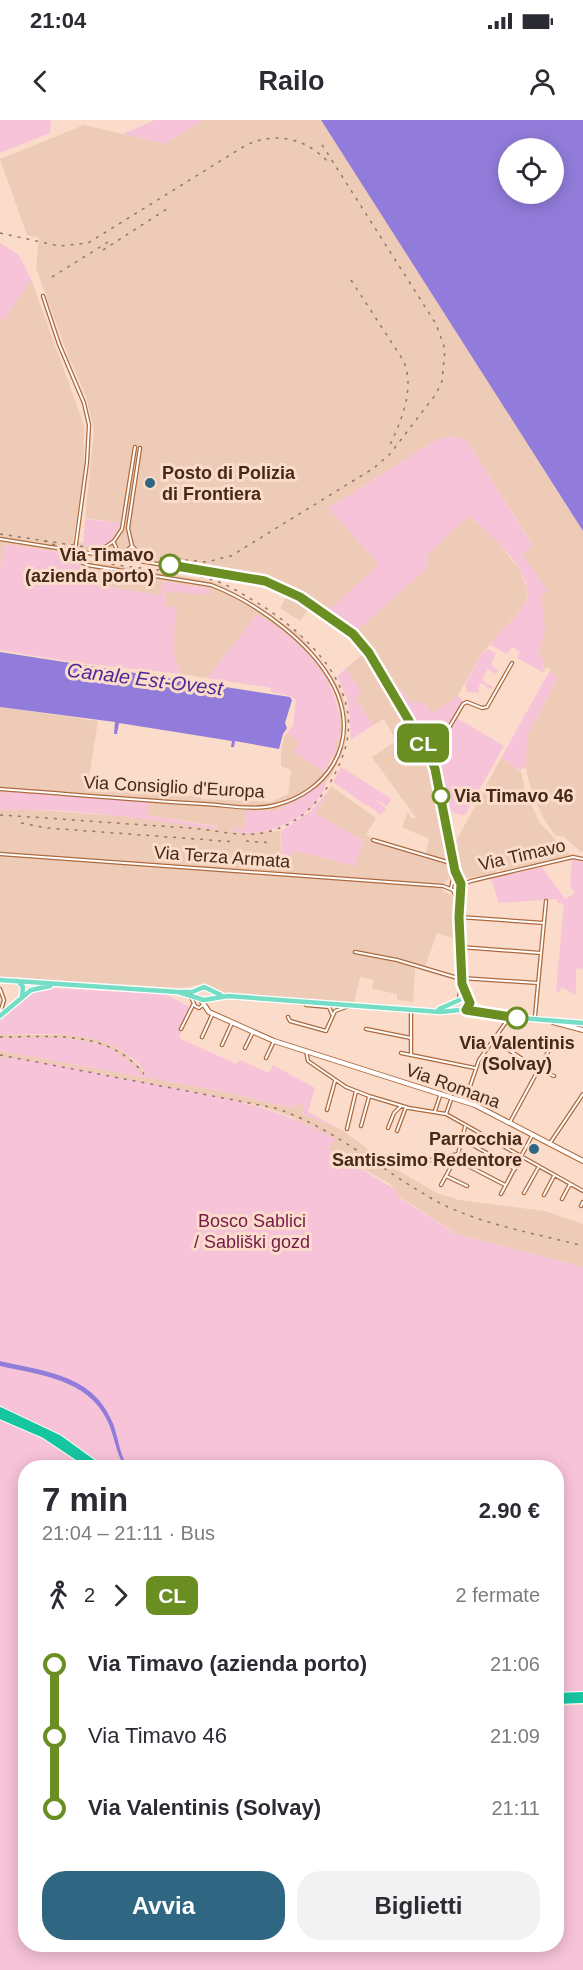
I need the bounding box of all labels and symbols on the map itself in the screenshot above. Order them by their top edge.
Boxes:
place label: Posto di Polizia di Frontiera [162,463,296,504]
marker: Posto di Polizia di Frontiera [143,476,157,490]
place label: Via Timavo (azienda porto) [25,545,154,586]
marker: Via Timavo (azienda porto) [159,554,181,576]
water label: Canale Est-Ovest [66,659,226,700]
line badge: CL [396,724,450,762]
street label: Via Consiglio d'Europa [83,772,266,802]
place label: Via Timavo 46 [454,786,573,806]
marker: Via Timavo 46 [432,787,450,805]
street label: Via Timavo [477,835,567,875]
street label: Via Terza Armata [153,842,292,872]
marker: Via Valentinis (Solvay) [506,1007,528,1029]
place label: Via Valentinis (Solvay) [459,1033,575,1074]
street label: Via Romana [403,1060,504,1113]
place label: Parrocchia Santissimo Redentore [332,1129,523,1170]
marker: Parrocchia Santissimo Redentore [527,1142,541,1156]
park label: Bosco Sablici / Sabliški gozd [194,1211,310,1252]

